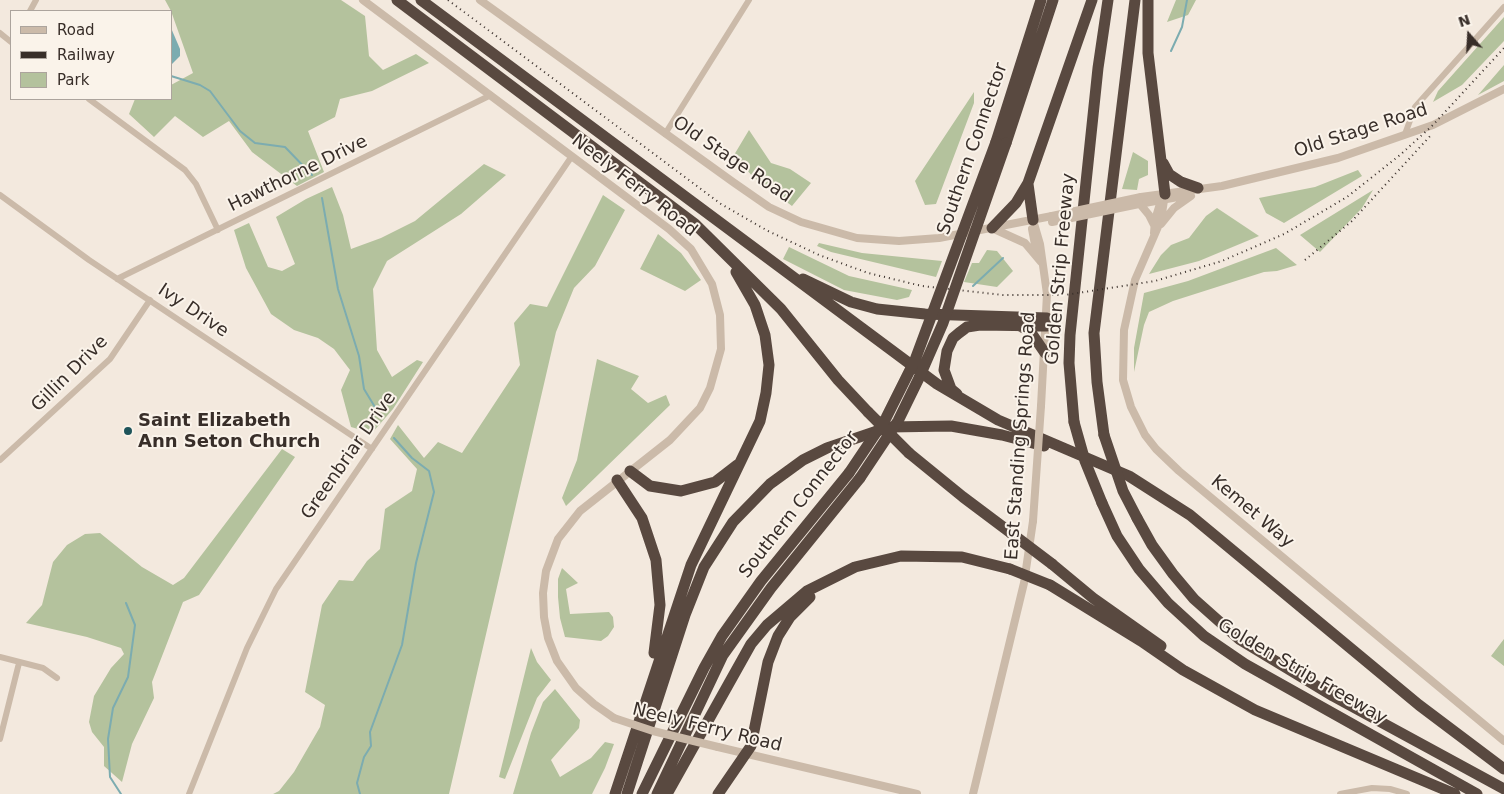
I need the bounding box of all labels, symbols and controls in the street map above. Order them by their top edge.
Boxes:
legend [10,10,172,100]
north arrow [1444,10,1494,60]
text: N [1456,11,1472,30]
text: Road [57,21,95,39]
text: Railway [57,46,115,64]
street label: Southern Connector [933,60,1013,238]
text: Park [57,71,89,89]
street label: Old Stage Road [1291,99,1431,163]
street label: Old Stage Road [668,112,796,208]
street label: Neely Ferry Road [567,130,701,242]
street label: Hawthorne Drive [225,131,371,217]
street label: Golden Strip Freeway [1042,172,1080,366]
street label: Ivy Drive [154,280,232,342]
street label: East Standing Springs Road [1002,311,1040,561]
street label: Gillin Drive [27,331,113,417]
street label: Greenbriar Drive [297,388,401,524]
place label: Saint Elizabeth Ann Seton Church [138,410,320,452]
marker: Saint Elizabeth Ann Seton Church [122,425,134,437]
street label: Southern Connector [735,427,863,583]
street label: Kemet Way [1206,471,1298,553]
street label: Golden Strip Freeway [1213,615,1391,729]
street label: Neely Ferry Road [630,699,784,757]

